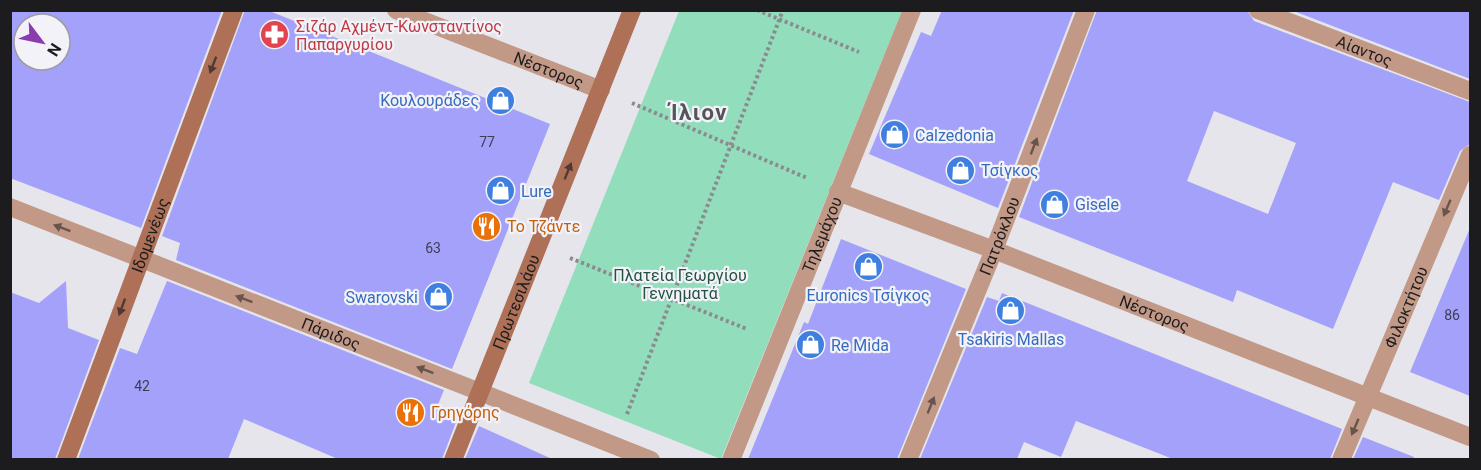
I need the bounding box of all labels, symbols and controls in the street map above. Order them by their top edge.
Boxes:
north arrow [12,12,72,72]
place label: Σιζάρ Αχμέντ-Κωνσταντίνος Παπαργυρίου [296,17,502,54]
pharmacy icon: Σιζάρ Αχμέντ-Κωνσταντίνος Παπαργυρίου [259,19,291,51]
street label: Αίαντος [1334,31,1395,70]
text: N [43,40,65,60]
street label: Νέστορος [511,47,586,92]
one-way arrow [208,56,217,74]
shop icon: Κουλουράδες [484,84,516,116]
place label: Κουλουράδες [380,91,479,110]
district label: Ίλιον [667,100,728,125]
shop icon: Calzedonia [878,119,910,151]
place label: Calzedonia [915,126,994,145]
house number: 77 [479,134,495,150]
one-way arrow [1030,137,1039,155]
shop icon: Τσίγκος [944,154,976,186]
place label: Τσίγκος [981,161,1039,180]
one-way arrow [563,162,573,180]
shop icon: Lure [484,175,516,207]
place label: Lure [521,182,552,201]
shop icon: Gisele [1038,188,1070,220]
street label: Τηλεμάχου [798,194,845,275]
street label: Πατρόκλου [975,194,1023,278]
street label: Ιδομενέως [127,195,173,275]
place label: Gisele [1075,195,1119,214]
one-way arrow [1443,200,1452,217]
restaurant icon: Το Τζάντε [470,210,502,242]
place label: Το Τζάντε [507,217,580,236]
one-way arrow [53,223,71,233]
house number: 63 [425,240,441,256]
shop icon: Euronics Τσίγκος [852,251,884,283]
street label: Πρωτεσιλάου [488,252,543,352]
street label: Φιλοκτήτου [1380,263,1431,351]
park label: Πλατεία Γεωργίου Γεννηματά [613,266,747,303]
shop icon: Swarovski [423,281,455,313]
place label: Euronics Τσίγκος [806,286,930,305]
place label: Swarovski [345,288,418,307]
street label: Νέστορος [1117,291,1192,335]
one-way arrow [235,294,253,303]
shop icon: Tsakiris Mallas [995,295,1027,327]
one-way arrow [116,298,126,316]
house number: 86 [1444,307,1460,323]
street label: Πάριδος [299,313,363,353]
shop icon: Re Mida [794,329,826,361]
place label: Tsakiris Mallas [958,330,1064,349]
place label: Re Mida [831,336,889,355]
one-way arrow [416,365,434,375]
house number: 42 [134,378,150,394]
restaurant icon: Γρηγόρης [394,396,426,428]
one-way arrow [926,396,936,414]
place label: Γρηγόρης [431,403,500,422]
one-way arrow [1350,418,1360,436]

